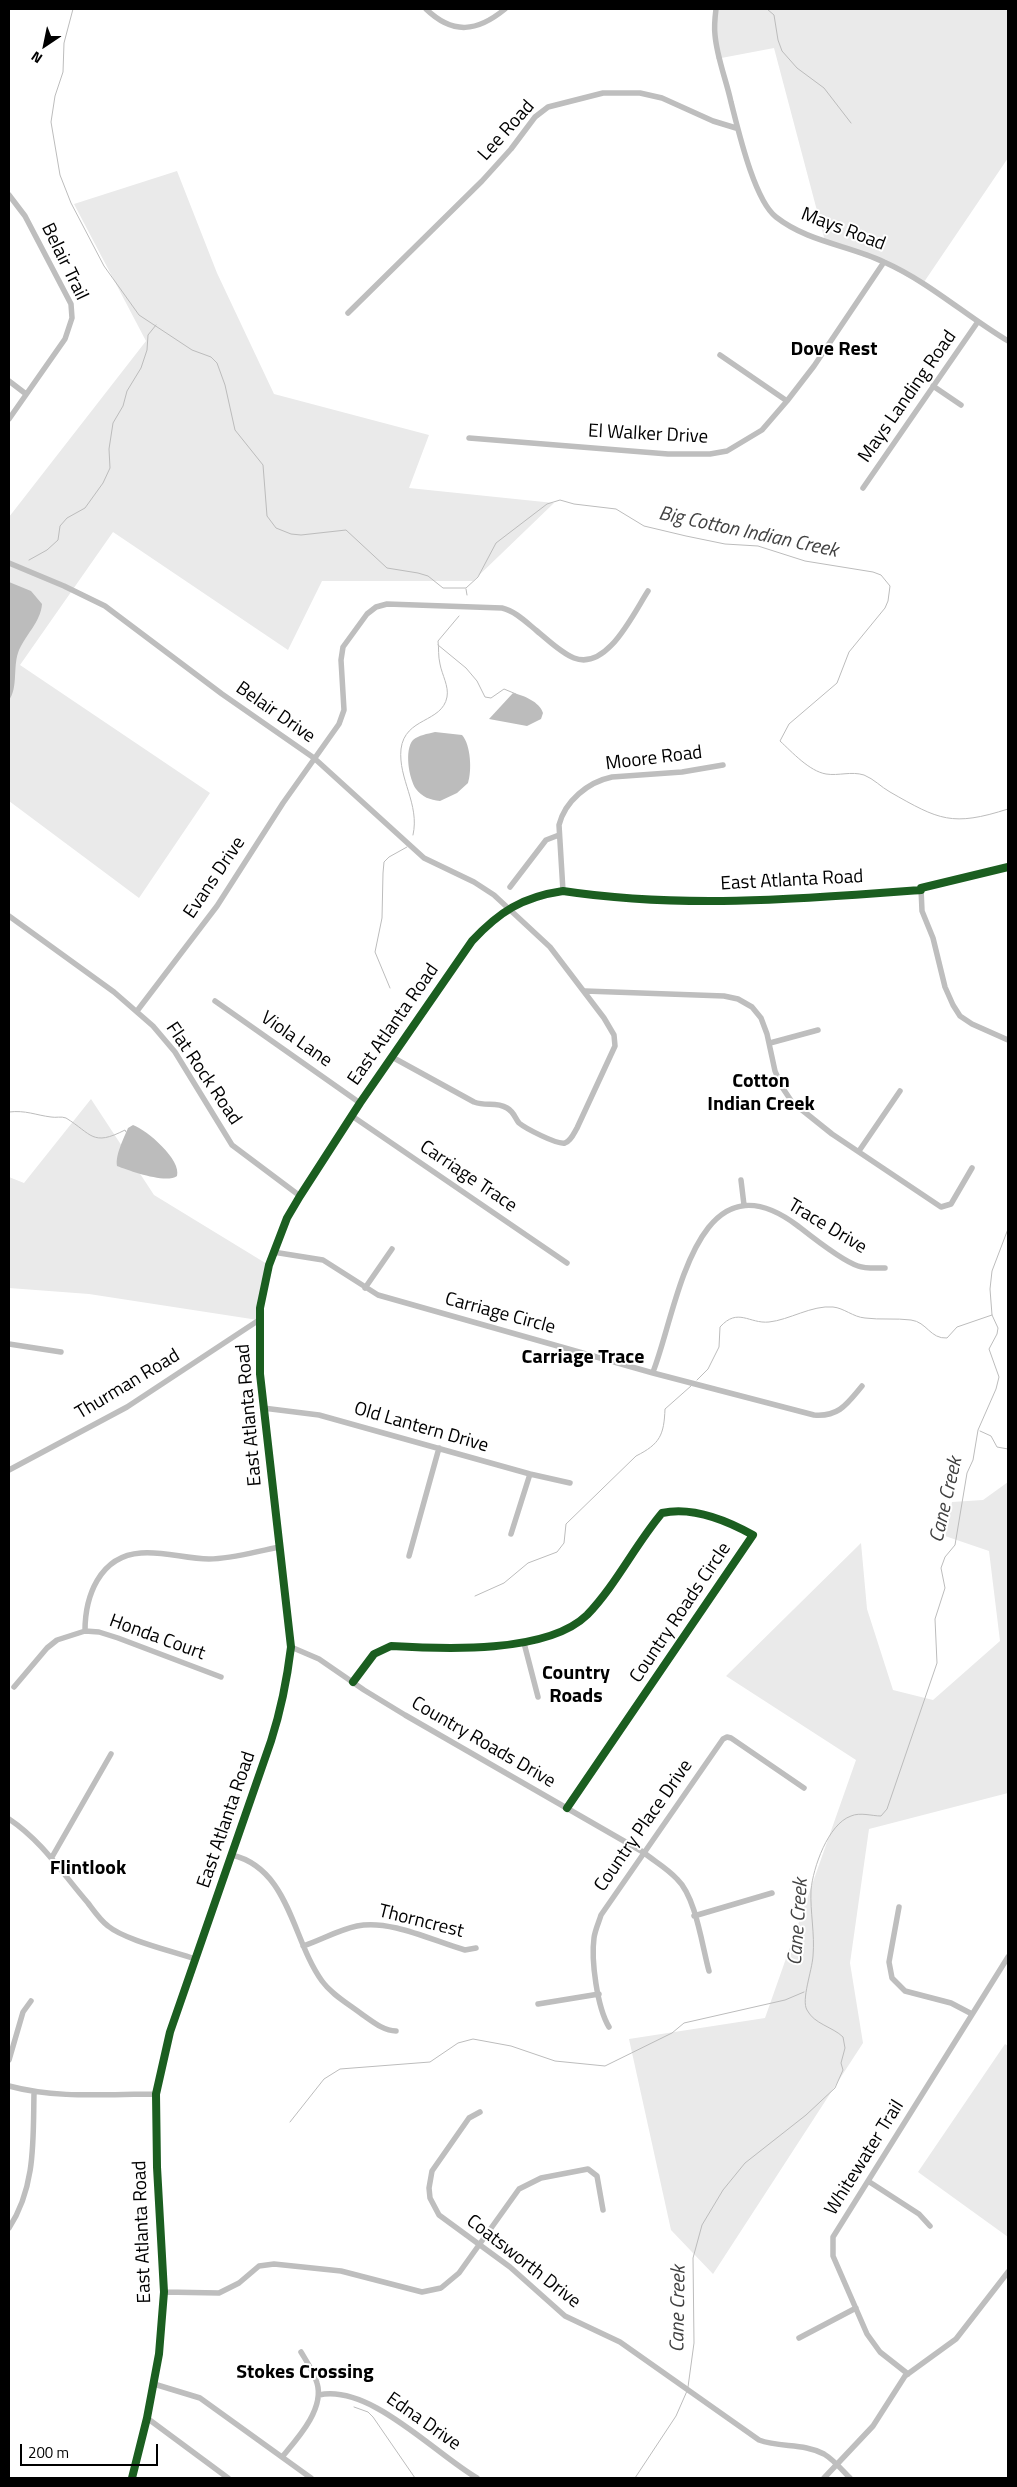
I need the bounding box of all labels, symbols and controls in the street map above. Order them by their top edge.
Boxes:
north arrow [20,20,70,70]
text: N [26,46,46,69]
street label: Lee Road [474,96,540,166]
street label: Mays Road [798,203,888,257]
street label: Belair Trail [36,220,92,304]
street label: Mays Landing Road [854,327,962,467]
district label: Dove Rest [791,338,877,362]
street label: El Walker Drive [587,420,709,450]
water label: Big Cotton Indian Creek [656,502,840,564]
street label: Belair Drive [231,677,319,749]
street label: Moore Road [604,742,704,776]
street label: Evans Drive [179,833,251,923]
street label: East Atlanta Road [720,866,864,896]
street label: East Atlanta Road [344,960,444,1090]
street label: Viola Lane [256,1007,336,1073]
street label: Flat Rock Road [160,1018,246,1130]
district label: Cotton Indian Creek [707,1070,815,1117]
street label: Carriage Trace [415,1136,521,1218]
street label: Trace Drive [783,1195,871,1259]
street label: Carriage Circle [442,1288,558,1340]
street label: East Atlanta Road [232,1343,268,1487]
street label: Thurman Road [72,1345,184,1425]
district label: Carriage Trace [522,1346,644,1370]
street label: Old Lantern Drive [351,1398,491,1458]
water label: Cane Creek [926,1455,968,1545]
street label: Country Roads Circle [626,1539,736,1687]
street label: Honda Court [106,1610,208,1666]
district label: Country Roads [542,1662,610,1709]
street label: Country Roads Drive [407,1692,559,1794]
street label: East Atlanta Road [193,1749,261,1891]
street label: Country Place Drive [590,1756,698,1896]
district label: Flintlook [50,1857,126,1881]
water label: Cane Creek [784,1878,814,1966]
street label: Thorncrest [376,1900,466,1944]
street label: Whitewater Trail [821,2096,909,2220]
street label: East Atlanta Road [129,2160,157,2304]
street label: Coatsworth Drive [461,2210,585,2314]
water label: Cane Creek [666,2265,692,2353]
district label: Stokes Crossing [236,2361,374,2385]
street label: Edna Drive [381,2388,465,2456]
scale bar [22,2434,160,2466]
text: 200 m [28,2441,69,2464]

